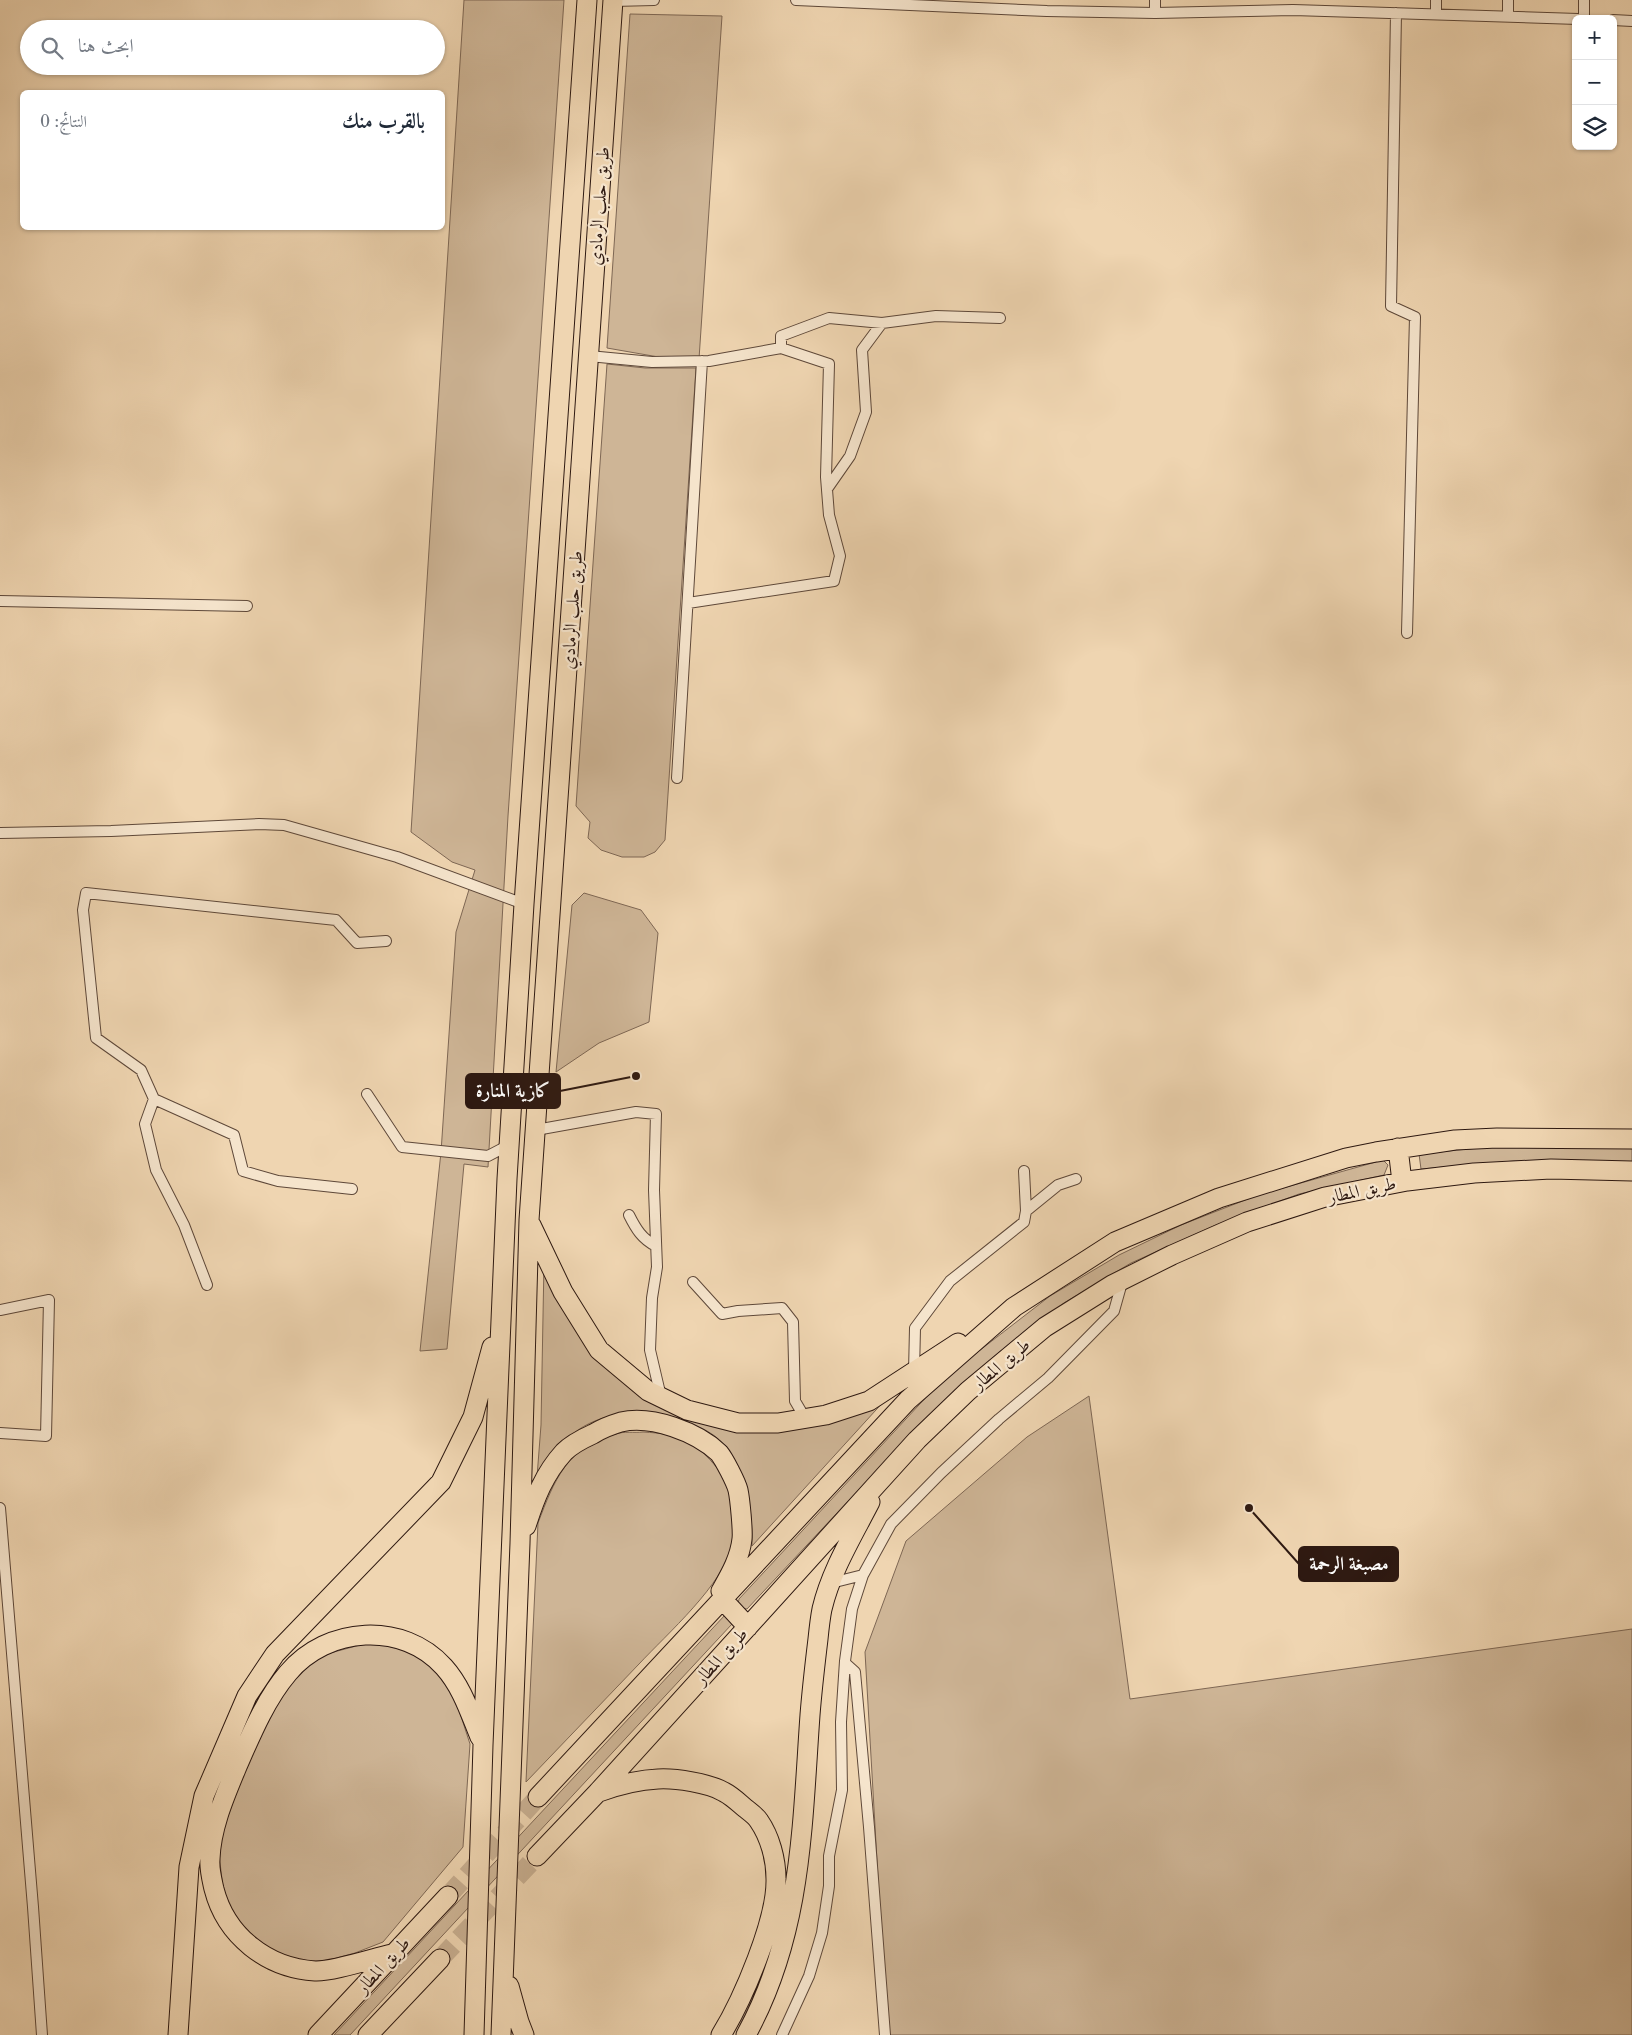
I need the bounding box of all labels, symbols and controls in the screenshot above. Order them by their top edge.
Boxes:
map controls [1572,15,1617,150]
button: + [1572,15,1617,60]
search box [20,20,445,75]
icon: search [38,34,66,62]
text: ابحث هنا [78,34,134,57]
button: − [1572,60,1617,105]
button: layers [1572,105,1617,150]
text: بالقرب منك [342,108,425,133]
text: النتائج: 0 [40,111,87,131]
street label: طريق حلب الرمادي [584,146,618,266]
street label: طريق حلب الرمادي [557,550,591,670]
callout: كازية المنارة [466,1074,560,1108]
text: كازية المنارة [476,1079,550,1102]
street label: طريق المطار [1324,1172,1398,1209]
street label: طريق المطار [966,1333,1035,1397]
callout: مصبغة الرحمة [1299,1547,1398,1581]
text: مصبغة الرحمة [1309,1552,1389,1575]
street label: طريق المطار [688,1623,753,1691]
street label: طريق المطار [350,1932,415,2000]

